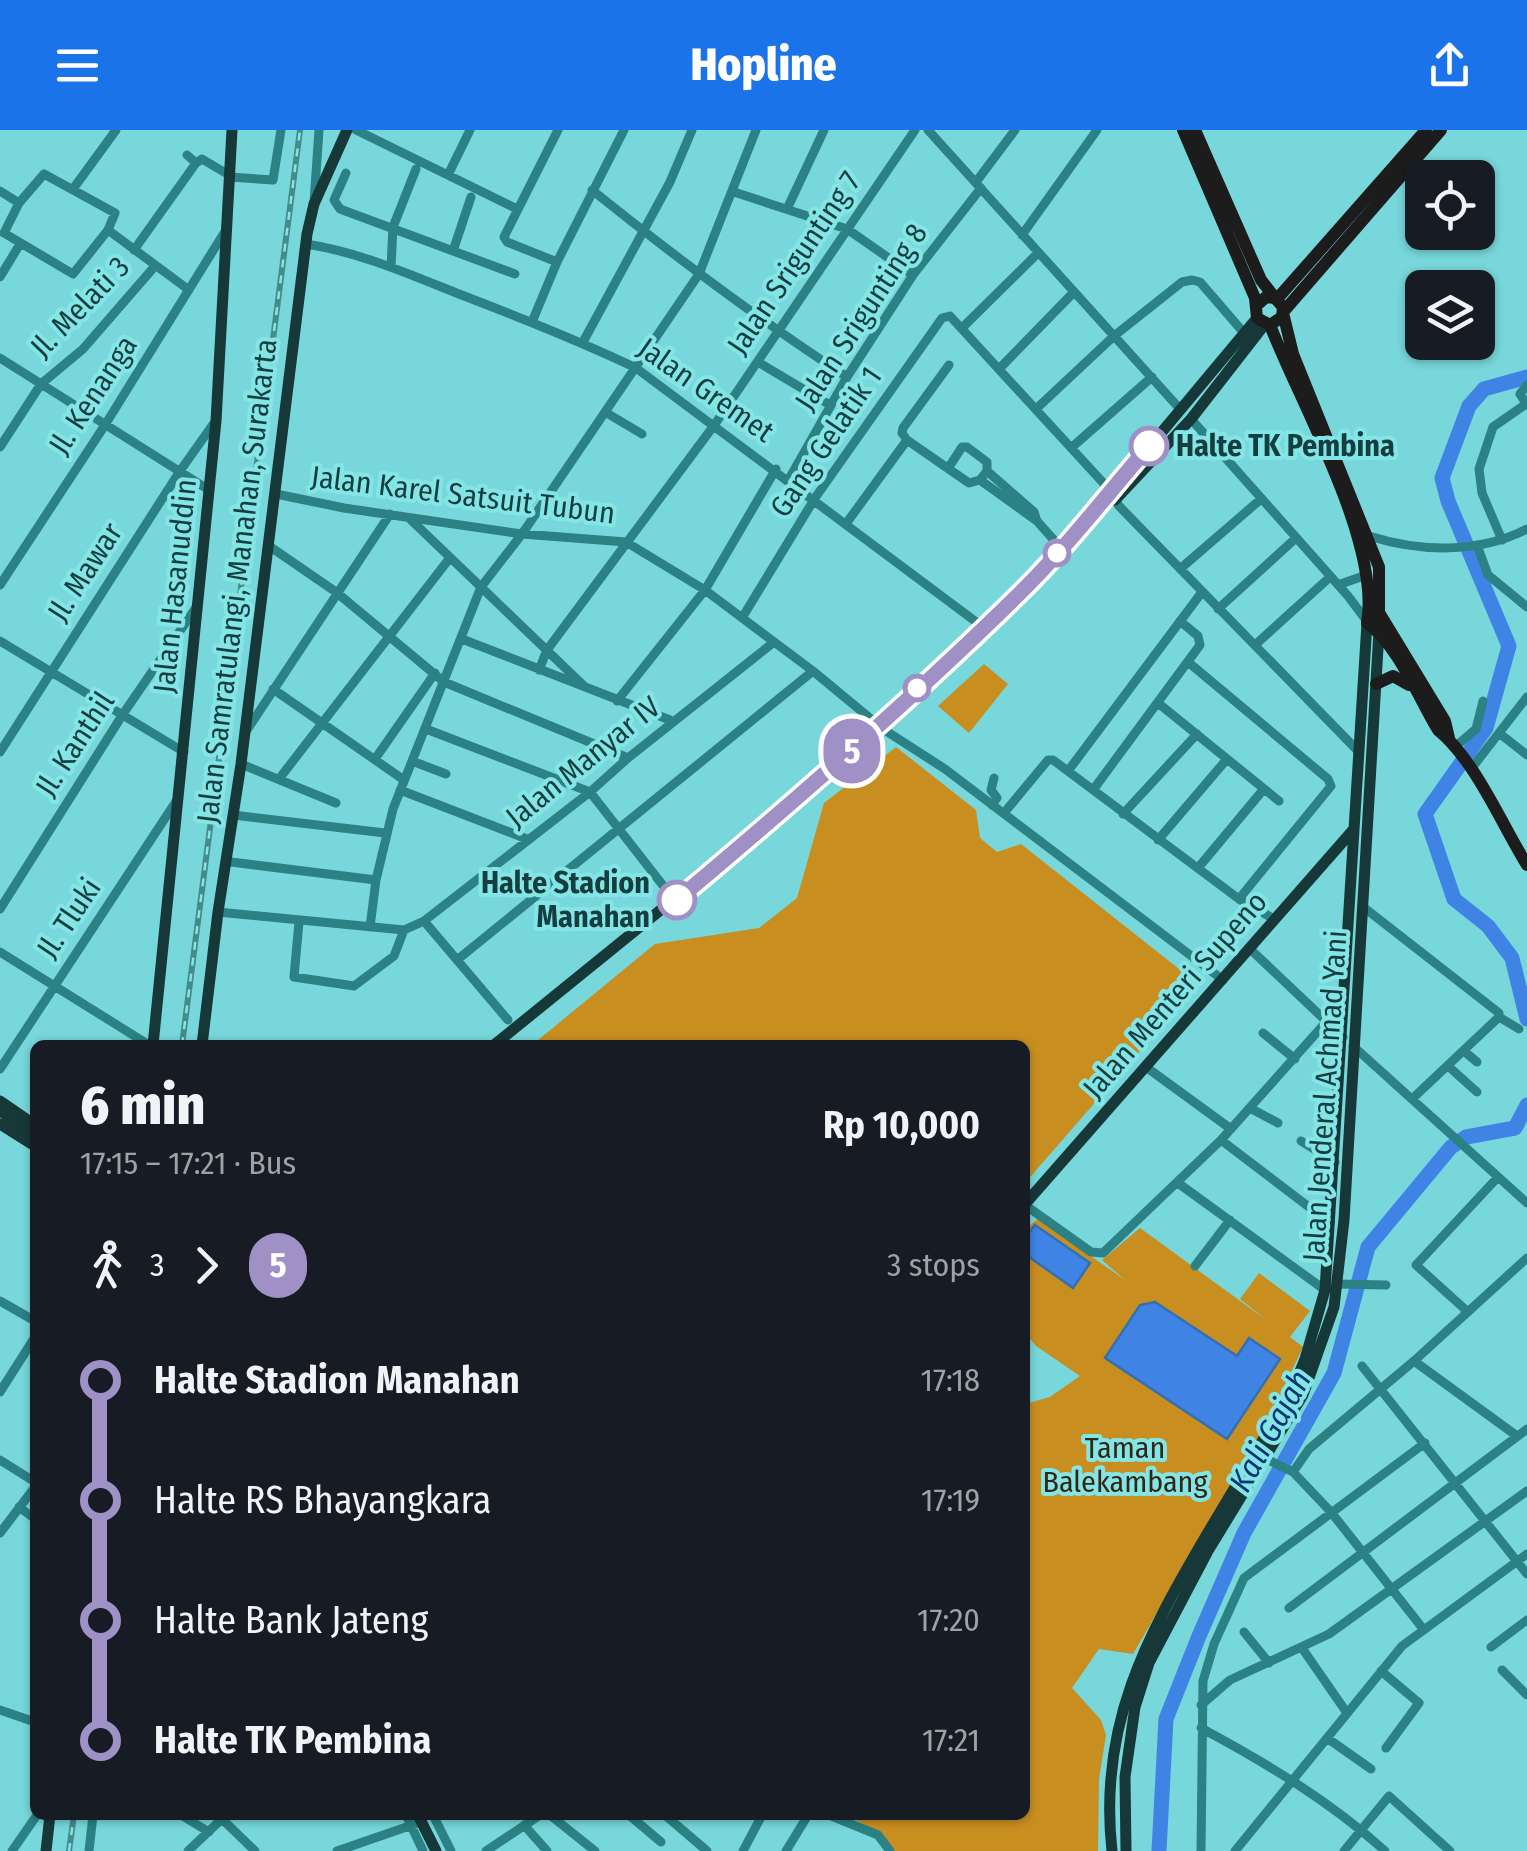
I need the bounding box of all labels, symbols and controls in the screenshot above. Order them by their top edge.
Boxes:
icon: menu [50,38,105,93]
text: Hopline [690,38,837,92]
icon: share [1422,38,1477,93]
map controls [1405,160,1495,360]
button: locate [1405,160,1495,250]
street label: Jalan Srigunting 7 [720,165,868,361]
street label: Jalan Srigunting 8 [787,217,935,417]
street label: Jl. Melati 3 [23,249,137,365]
button: layers [1405,270,1495,360]
street label: Jl. Kenanga [41,329,145,461]
street label: Jalan Gremet [631,330,781,450]
street label: Jalan Samratulangi, Manahan, Surakarta [189,337,285,825]
street label: Gang Gelatik 1 [763,360,889,524]
marker: Halte TK Pembina [1130,427,1168,465]
place label: Halte TK Pembina [1176,428,1395,464]
street label: Jalan Karel Satsuit Tubun [309,458,617,532]
street label: Jalan Hasanuddin [146,477,204,695]
street label: Jl. Mawar [40,516,130,628]
unlabelled marker [1044,540,1070,566]
unlabelled marker [904,675,930,701]
street label: Jl. Kanthil [28,685,122,803]
street label: Jalan Manyar IV [499,688,668,835]
line badge: 5 [820,718,884,784]
text: 5 [843,730,861,772]
place label: Halte Stadion Manahan [481,865,650,935]
street label: Jl. Tluki [29,871,109,965]
marker: Halte Stadion Manahan [658,881,696,919]
street label: Jalan Menteri Supeno [1075,884,1275,1106]
street label: Jalan Jenderal Achmad Yani [1295,929,1355,1263]
text: 6 min [80,1073,205,1139]
text: Rp 10,000 [823,1102,980,1148]
text: 17:15 – 17:21 · Bus [80,1144,296,1182]
icon: walk [80,1238,135,1293]
icon: forward [179,1238,234,1293]
text: 5 [269,1244,287,1286]
text: 3 [150,1246,164,1284]
text: 3 stops [887,1246,980,1284]
text: Halte Stadion Manahan [154,1357,520,1403]
text: 17:18 [921,1361,980,1399]
water label: Kali Gajah [1221,1364,1319,1498]
park label: Taman Balekambang [1043,1430,1208,1500]
text: Halte RS Bhayangkara [154,1477,491,1523]
text: 17:19 [921,1481,980,1519]
text: Halte Bank Jateng [154,1597,428,1643]
text: 17:20 [917,1601,980,1639]
text: Halte TK Pembina [154,1717,431,1763]
text: 17:21 [922,1721,980,1759]

